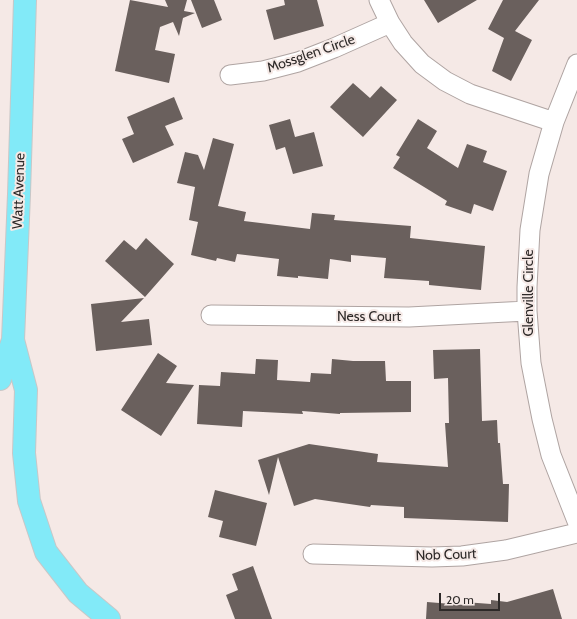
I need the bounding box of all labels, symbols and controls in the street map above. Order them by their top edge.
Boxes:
street label: Mossglen Circle [265,31,357,77]
street label: Watt Avenue [9,153,29,229]
street label: Glenville Circle [521,249,537,337]
street label: Ness Court [337,309,401,325]
street label: Nob Court [415,546,477,564]
scale bar [441,585,502,611]
text: 20 m [446,592,474,607]

